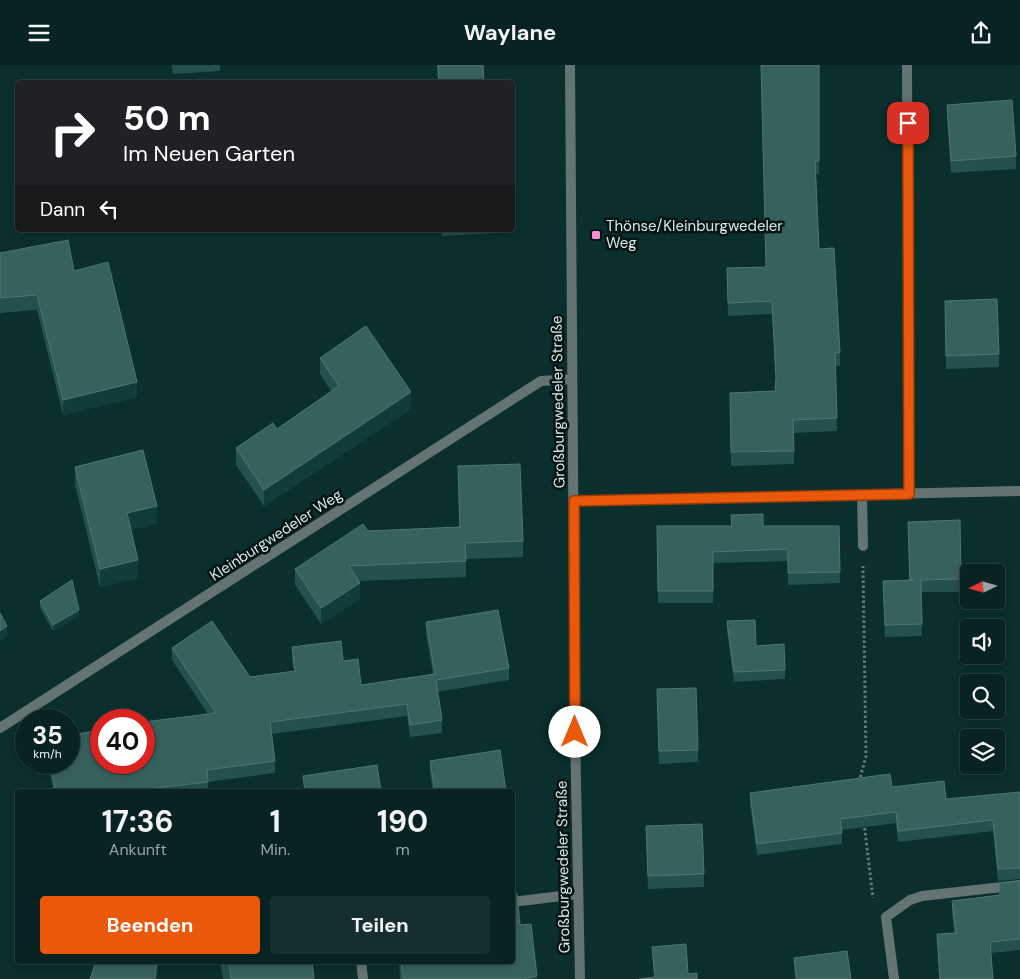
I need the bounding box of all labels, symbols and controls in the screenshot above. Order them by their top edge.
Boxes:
text: Waylane [464,18,556,47]
icon: menu [25,19,53,47]
icon: share [967,19,995,47]
text: 50 m [123,95,211,141]
icon: right [40,100,105,165]
pin [887,102,929,144]
icon: arrive [894,109,922,137]
text: Im Neuen Garten [123,139,295,168]
icon: left [95,195,123,223]
text: Dann [40,197,85,222]
place label: Thönse/Kleinburgwedeler Weg [606,216,783,253]
marker: Thönse/Kleinburgwedeler Weg [590,229,602,241]
street label: Großburgwedeler Straße [546,316,570,488]
street label: Kleinburgwedeler Weg [206,485,346,585]
north arrow [960,564,1005,609]
map controls [960,564,1005,774]
button: sound [960,619,1005,664]
button: search [960,674,1005,719]
position arrow [548,705,600,757]
speed limit sign: 40 [90,709,155,774]
text: 35 [32,719,63,752]
button: layers [960,729,1005,774]
text: km/h [33,746,62,762]
street label: Großburgwedeler Straße [551,781,575,953]
text: 17:36 [102,802,174,841]
text: 1 [270,802,281,841]
text: 190 [377,802,428,841]
text: Ankunft [109,839,167,860]
text: Min. [260,839,290,860]
text: m [395,839,410,860]
button: Beenden [40,896,260,954]
button: Teilen [270,896,490,954]

